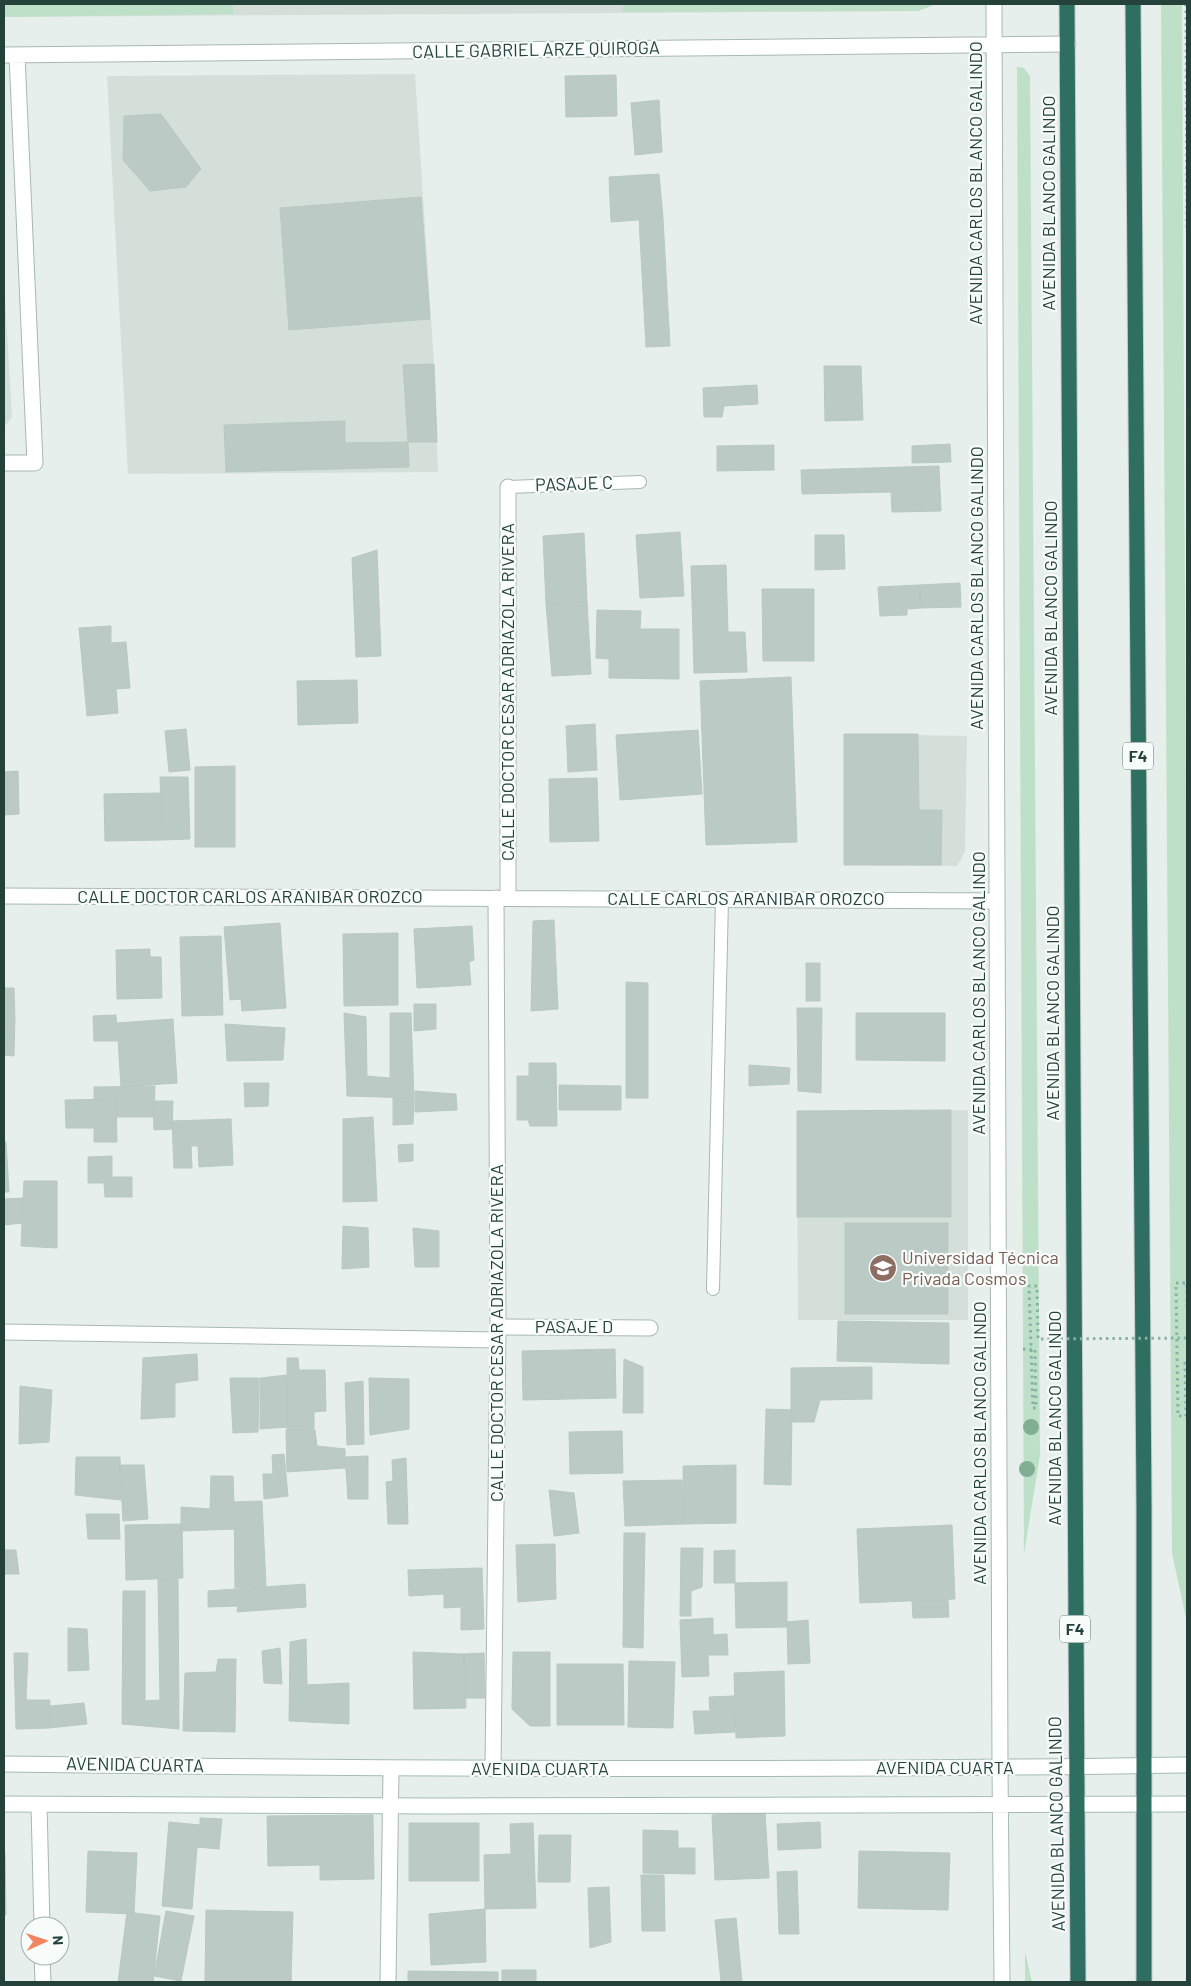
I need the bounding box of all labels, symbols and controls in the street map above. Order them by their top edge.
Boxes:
street label: CALLE GABRIEL ARZE QUIROGA [412,36,660,62]
street label: AVENIDA CARLOS BLANCO GALINDO [964,41,986,325]
street label: AVENIDA BLANCO GALINDO [1037,95,1059,311]
street label: AVENIDA CARLOS BLANCO GALINDO [965,446,987,730]
street label: PASAJE C [535,471,613,495]
street label: AVENIDA BLANCO GALINDO [1039,500,1061,716]
street label: CALLE DOCTOR CESAR ADRIAZOLA RIVERA [496,523,518,861]
road number: F4 [1123,742,1153,769]
street label: AVENIDA CARLOS BLANCO GALINDO [967,851,989,1135]
street label: CALLE DOCTOR CARLOS ARANIBAR OROZCO [77,885,423,907]
street label: CALLE CARLOS ARANIBAR OROZCO [607,887,885,909]
street label: AVENIDA BLANCO GALINDO [1041,905,1063,1121]
street label: CALLE DOCTOR CESAR ADRIAZOLA RIVERA [485,1164,507,1502]
place label: Universidad Técnica Privada Cosmos [902,1246,1059,1289]
school or university icon: Universidad Técnica Privada Cosmos [868,1253,898,1283]
street label: AVENIDA CARLOS BLANCO GALINDO [968,1301,990,1585]
street label: AVENIDA BLANCO GALINDO [1043,1310,1065,1526]
street label: PASAJE D [535,1315,613,1337]
road number: F4 [1060,1616,1090,1642]
street label: AVENIDA BLANCO GALINDO [1043,1716,1069,1932]
street label: AVENIDA CUARTA [66,1752,204,1776]
street label: AVENIDA CUARTA [876,1756,1014,1778]
street label: AVENIDA CUARTA [471,1757,609,1779]
north arrow [20,1916,70,1966]
text: N [50,1935,67,1945]

